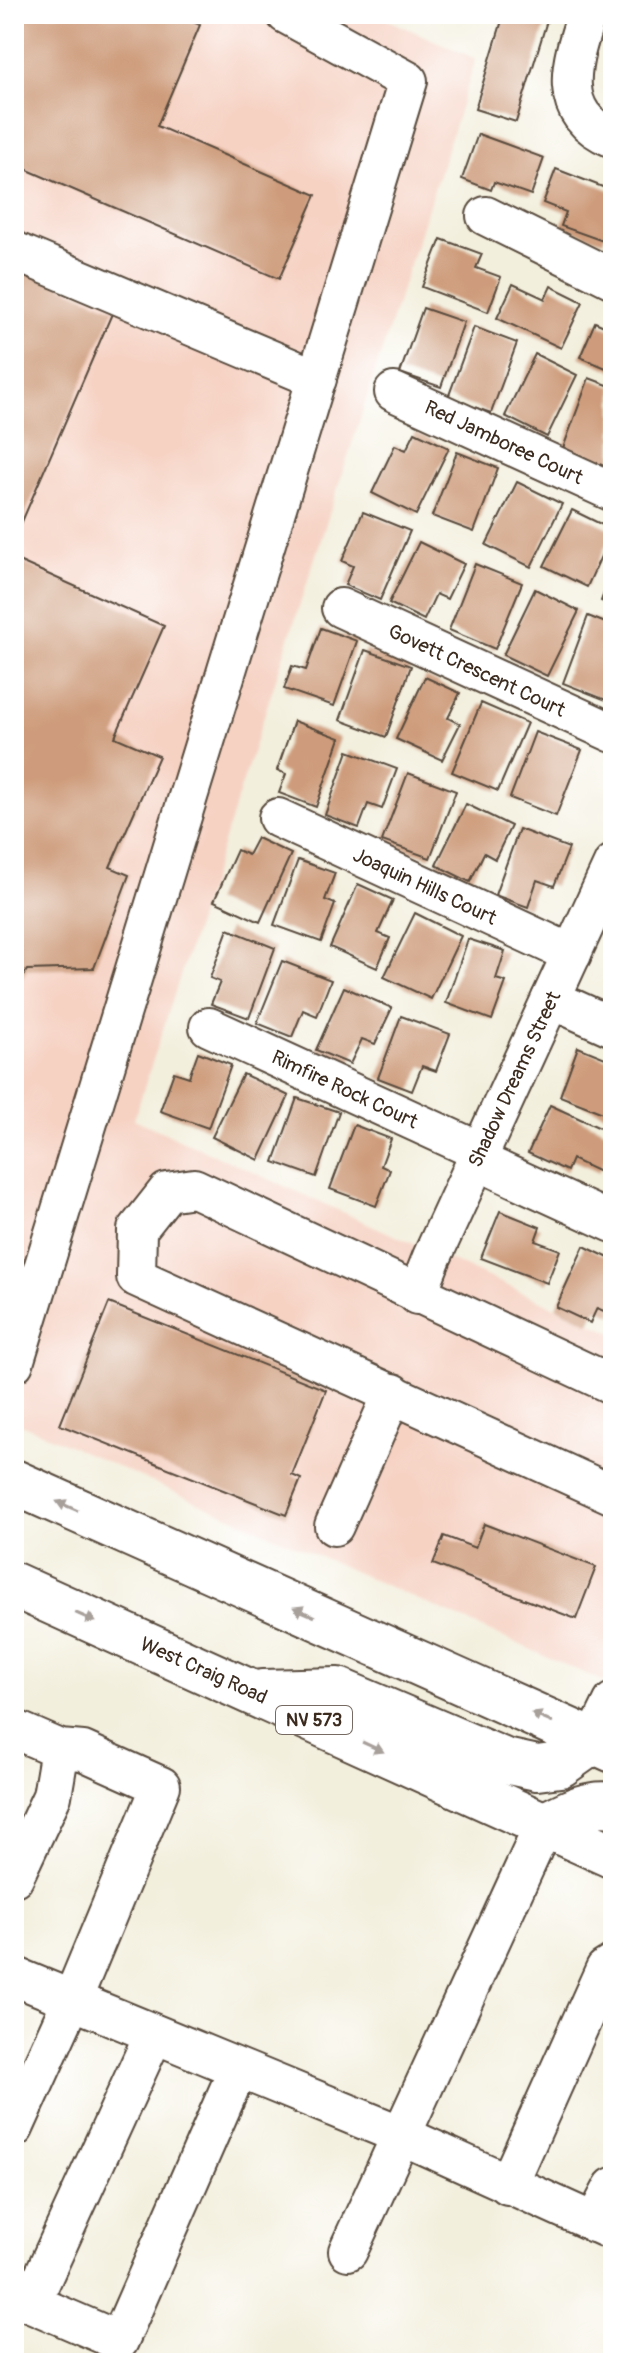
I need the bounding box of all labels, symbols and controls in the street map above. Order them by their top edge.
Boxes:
street label: Red Jamboree Court [421,395,588,491]
street label: Govett Crescent Court [384,618,570,723]
street label: Joaquin Hills Court [349,842,501,931]
street label: Shadow Dreams Street [463,986,567,1171]
street label: Rimfire Rock Court [268,1045,423,1135]
one-way arrow [55,1499,79,1513]
one-way arrow [293,1605,316,1619]
one-way arrow [73,1610,97,1624]
street label: West Craig Road [136,1631,271,1710]
road number: NV 573 [276,1706,352,1734]
one-way arrow [530,1711,554,1725]
one-way arrow [361,1740,385,1754]

